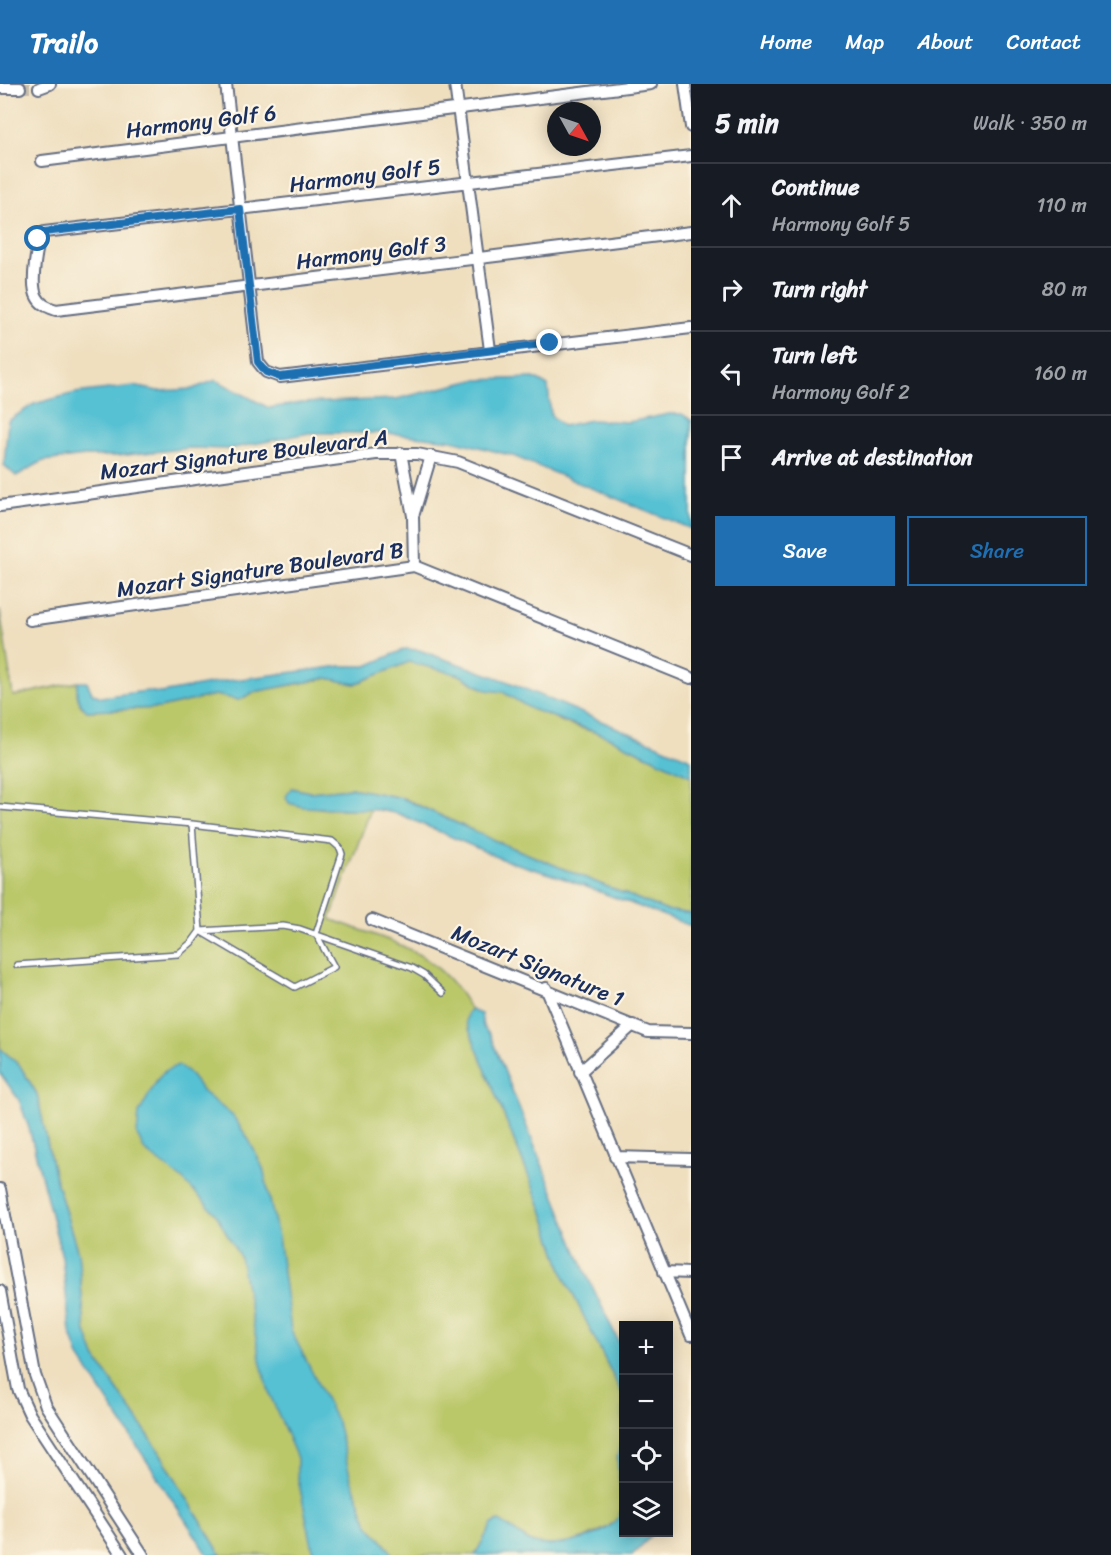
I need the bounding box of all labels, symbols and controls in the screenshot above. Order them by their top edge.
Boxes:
text: Trailo [30,18,98,67]
text: Home [760,23,812,61]
text: Map [845,23,884,61]
text: About [917,23,974,61]
text: Contact [1007,23,1081,61]
street label: Harmony Golf 6 [124,93,279,150]
text: 5 min [715,100,779,146]
north arrow [547,102,601,156]
text: Walk · 350 m [973,106,1087,141]
street label: Harmony Golf 5 [287,147,443,204]
text: Continue [772,168,860,207]
text: 110 m [1037,188,1087,223]
icon: ahead [715,189,748,222]
text: Harmony Golf 5 [772,207,911,242]
street label: Harmony Golf 3 [294,224,448,281]
route start [24,225,50,251]
text: Turn right [772,270,867,309]
text: 80 m [1042,272,1087,307]
icon: right [715,273,748,306]
route end [536,329,562,355]
text: Turn left [772,336,857,375]
text: 160 m [1034,356,1087,391]
icon: left [715,357,748,390]
text: Harmony Golf 2 [772,375,910,410]
street label: Mozart Signature Boulevard A [98,417,390,492]
text: Arrive at destination [772,438,973,477]
icon: arrive [715,441,748,474]
button: Save [715,516,895,586]
button: Share [907,516,1087,586]
street label: Mozart Signature Boulevard B [114,530,406,609]
street label: Mozart Signature 1 [445,913,630,1018]
map controls [619,1321,673,1537]
button: + [619,1321,673,1375]
button: − [619,1375,673,1429]
button: locate [619,1429,673,1483]
button: layers [619,1483,673,1537]

